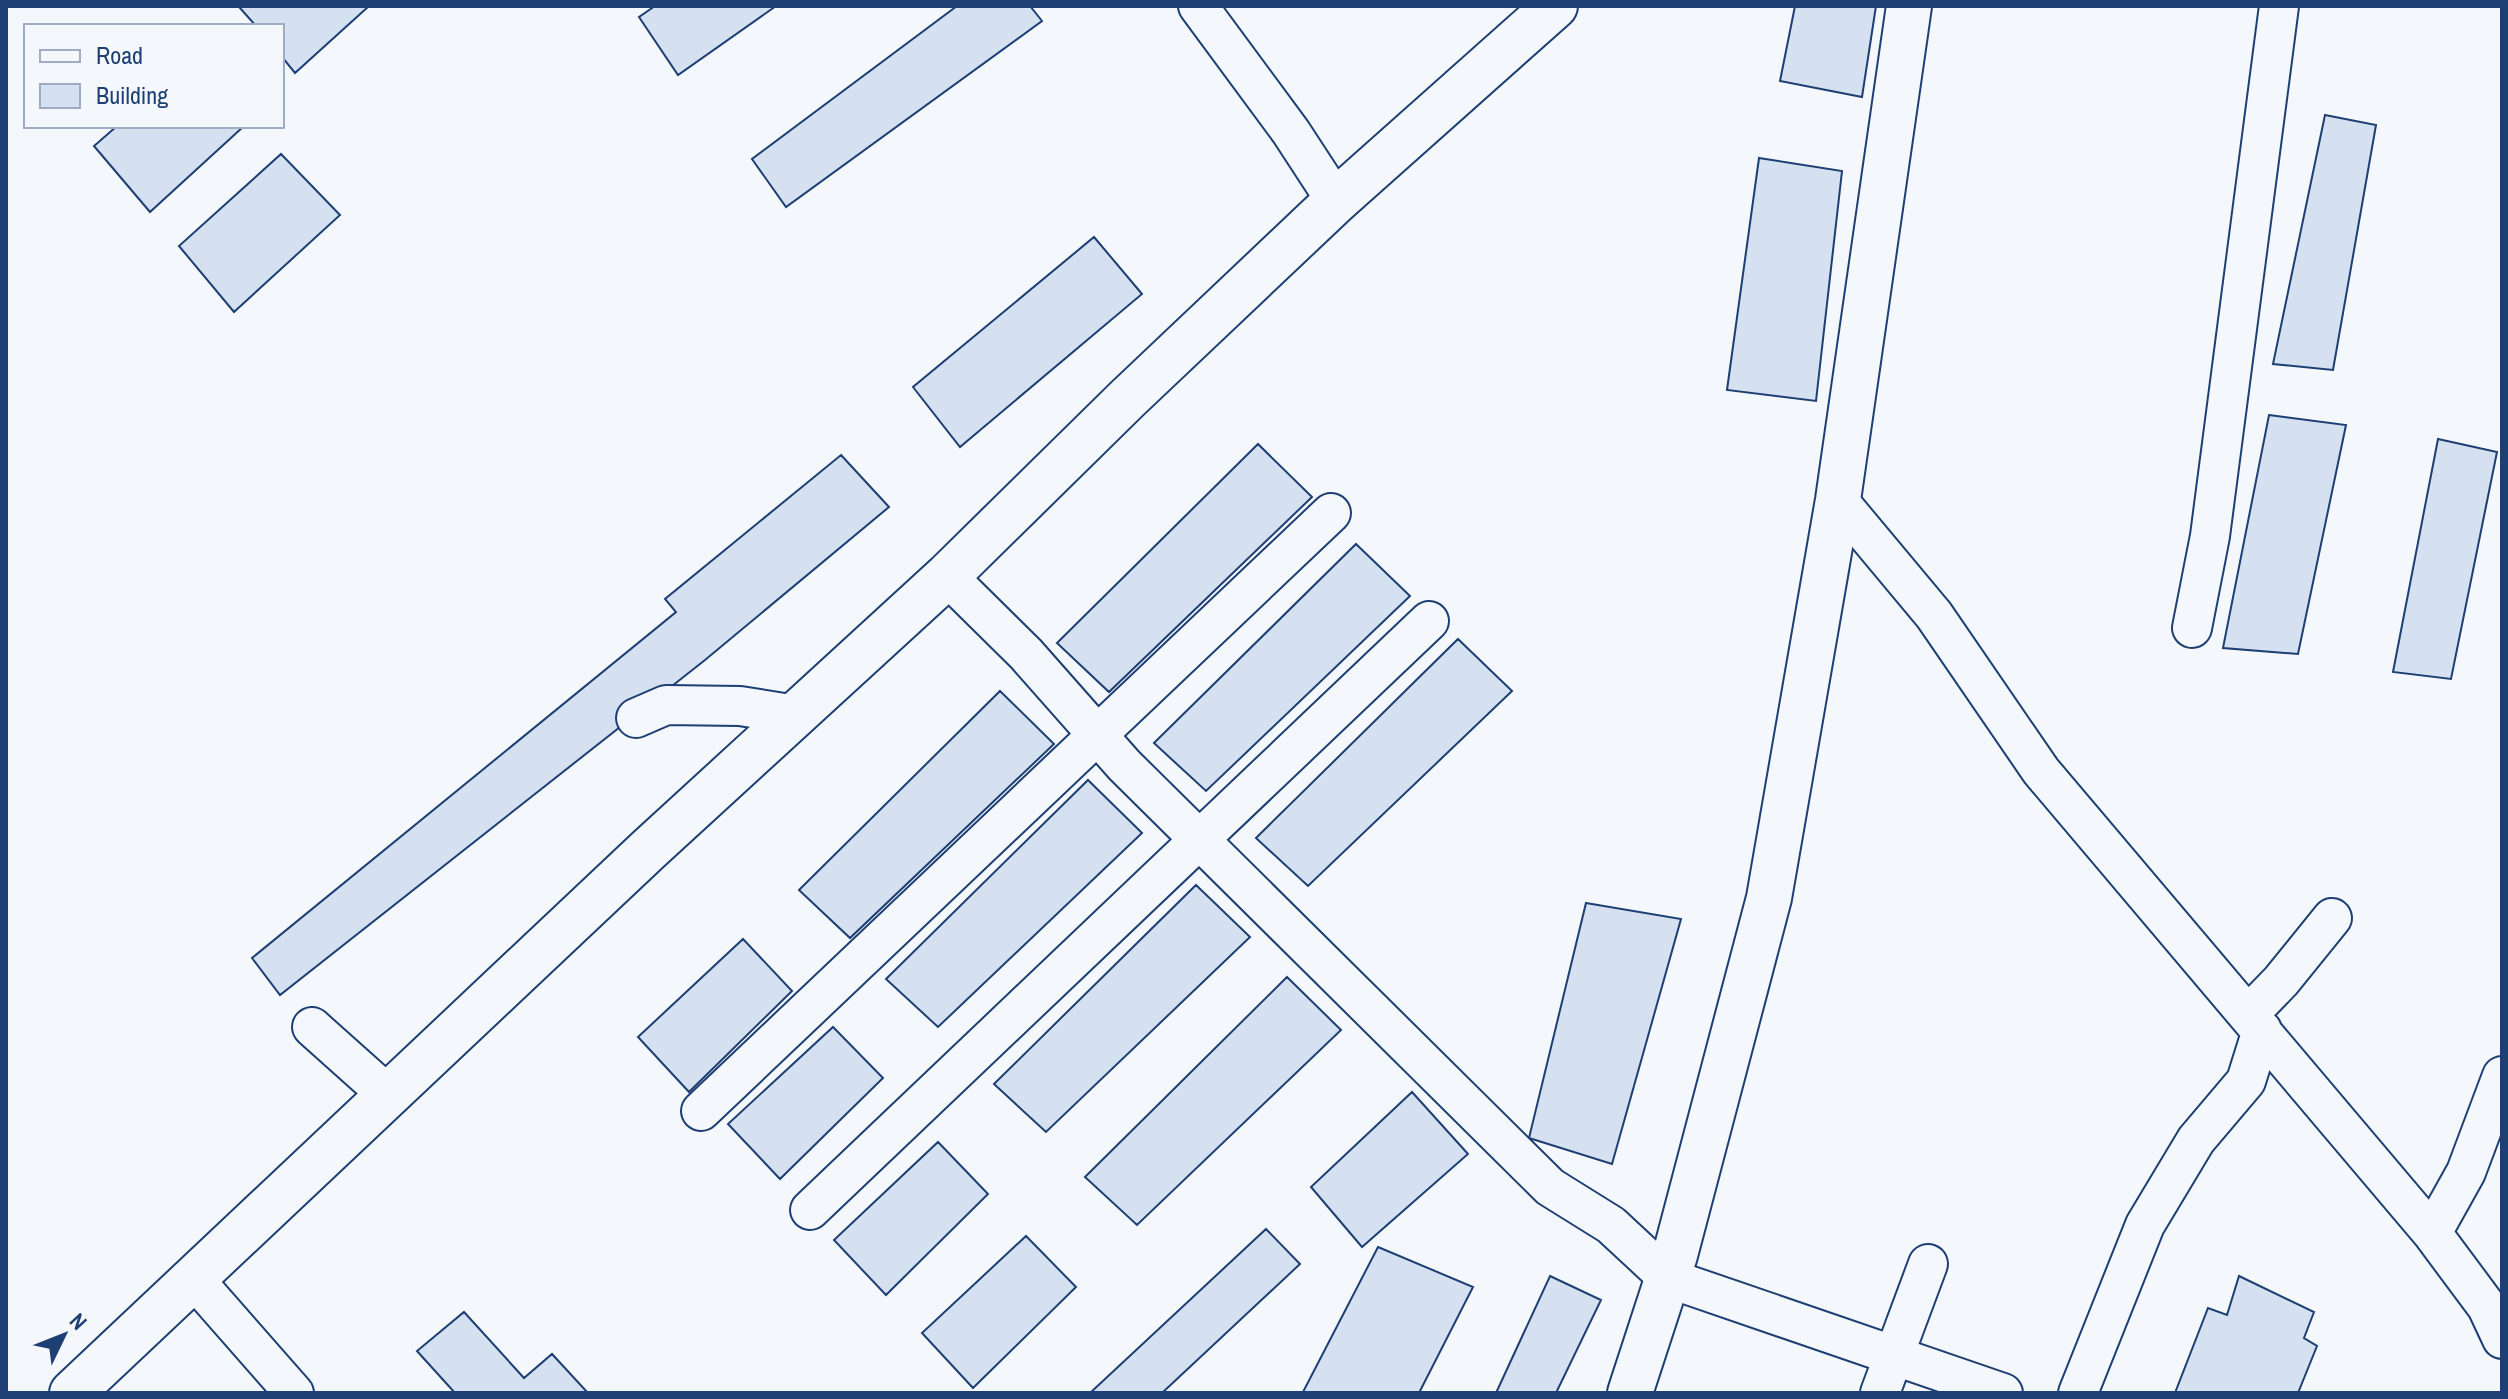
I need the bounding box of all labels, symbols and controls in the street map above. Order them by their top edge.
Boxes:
legend [24,24,284,128]
text: Road [96,39,143,71]
text: Building [96,79,168,111]
north arrow [24,1295,104,1375]
text: N [63,1306,94,1336]

